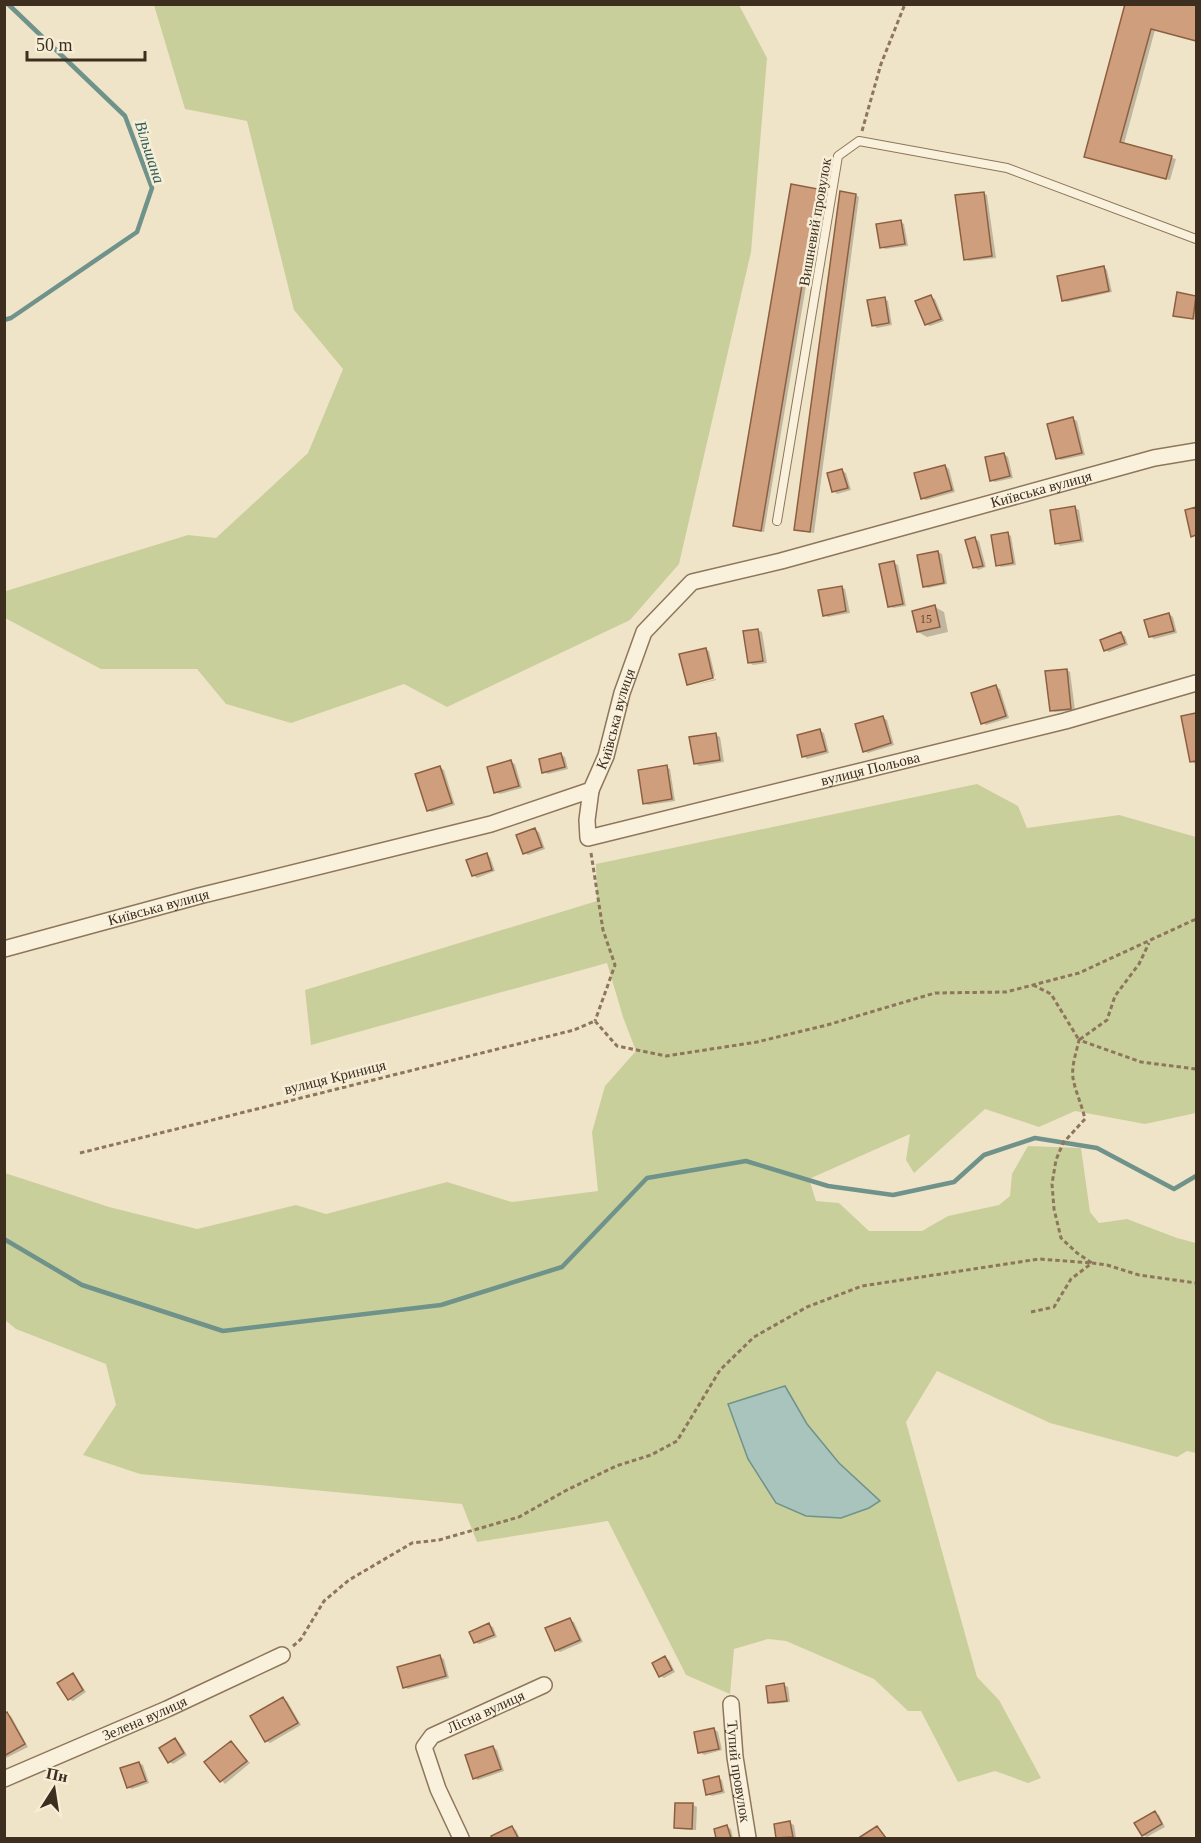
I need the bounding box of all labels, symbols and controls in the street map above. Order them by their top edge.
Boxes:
scale bar [27,24,146,62]
text: 50 m [36,35,73,55]
water label: Вільшана [132,119,168,185]
street label: Вишневий провулок [796,156,834,287]
street label: Київська вулиця [989,468,1093,511]
house number: 15 [920,612,932,626]
street label: Київська вулиця [593,666,638,772]
street label: вулиця Польова [819,749,922,789]
street label: Київська вулиця [106,886,211,928]
street label: вулиця Криниця [283,1057,388,1097]
street label: Лісна вулиця [444,1687,527,1736]
street label: Зелена вулиця [100,1693,189,1744]
street label: Тупий провулок [724,1720,753,1824]
north arrow [24,1759,84,1819]
text: Пн [45,1764,69,1785]

